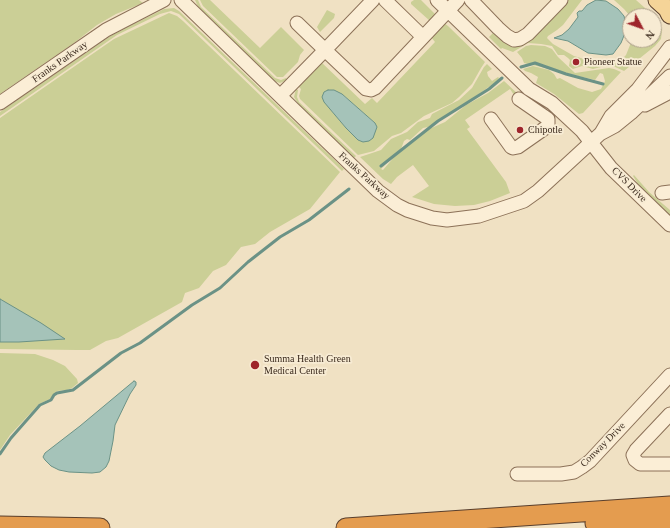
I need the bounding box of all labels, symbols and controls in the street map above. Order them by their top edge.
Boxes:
north arrow [622,8,662,48]
text: N [643,28,657,42]
street label: Franks Parkway [30,39,90,85]
place label: Pioneer Statue [584,56,642,68]
marker: Pioneer Statue [571,57,581,67]
place label: Chipotle [528,124,562,136]
marker: Chipotle [515,125,525,135]
street label: Franks Parkway [336,150,392,202]
street label: CVS Drive [609,165,649,205]
place label: Summa Health Green Medical Center [264,353,351,376]
marker: Summa Health Green Medical Center [249,359,261,371]
street label: Conway Drive [578,420,628,470]

